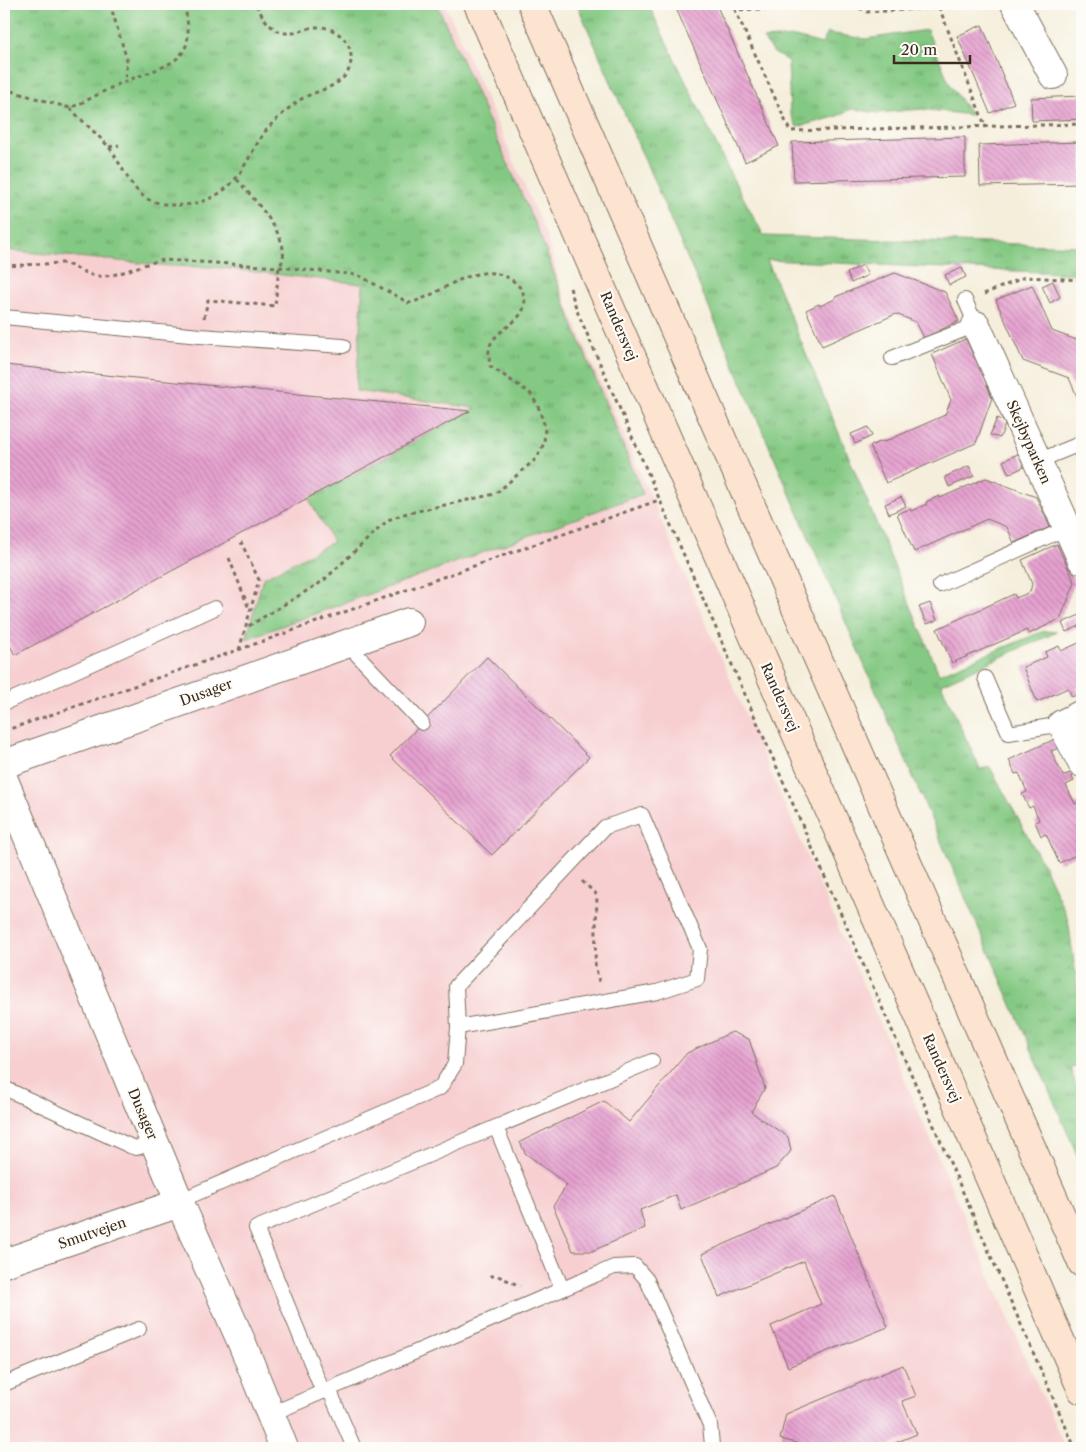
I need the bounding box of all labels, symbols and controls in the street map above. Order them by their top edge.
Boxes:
scale bar [894,32,970,64]
text: 20 m [901,40,937,59]
street label: Randersvej [596,289,642,363]
street label: Skejbyparken [1003,397,1056,487]
street label: Randersvej [757,660,803,734]
street label: Dusager [177,674,235,710]
street label: Randersvej [919,1031,965,1105]
street label: Dusager [124,1085,162,1143]
street label: Smutvejen [56,1213,129,1253]

